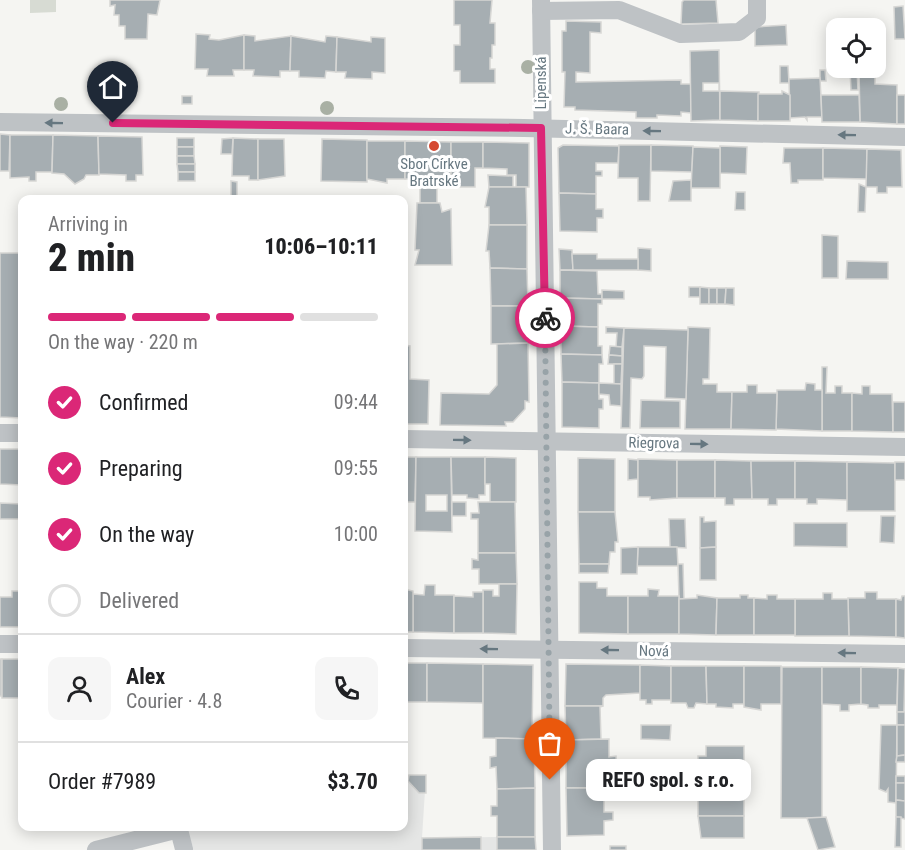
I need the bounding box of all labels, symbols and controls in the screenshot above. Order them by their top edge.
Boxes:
map controls [826,18,886,78]
button: locate [826,18,886,78]
street label: Lipenská [532,56,550,110]
pin [87,61,138,123]
icon: home [96,70,129,103]
one-way arrow [44,118,63,127]
street label: J. Š. Baara [565,119,629,139]
one-way arrow [642,126,661,135]
one-way arrow [837,131,856,140]
marker: Sbor Církve Bratrské [427,139,441,153]
place label: Sbor Církve Bratrské [400,155,468,190]
text: Arriving in [48,212,128,236]
text: 10:06–10:11 [264,234,378,259]
text: 2 min [48,235,135,281]
courier [515,288,575,348]
icon: bike [529,302,562,335]
text: On the way · 220 m [48,330,198,354]
icon: check [48,386,81,419]
text: Confirmed [99,390,188,415]
text: 09:44 [334,390,378,414]
street label: Riegrova [628,434,680,452]
one-way arrow [452,435,471,445]
one-way arrow [689,439,708,448]
icon: check [48,452,81,485]
text: Preparing [99,456,183,481]
text: 09:55 [334,456,378,480]
icon: check [48,518,81,551]
text: On the way [99,522,194,547]
text: 10:00 [334,522,378,546]
text: Delivered [99,588,179,613]
street label: Nová [639,642,669,660]
one-way arrow [480,644,499,654]
one-way arrow [600,645,619,655]
one-way arrow [837,648,856,658]
button: person [48,657,111,720]
button: phone [315,657,378,720]
text: Alex [126,664,165,689]
text: Courier · 4.8 [126,689,222,713]
pin [524,718,575,780]
icon: bag [533,727,566,760]
callout: REFO spol. s r.o. [586,759,751,801]
text: REFO spol. s r.o. [602,768,735,792]
text: Order #7989 [48,769,156,794]
text: $3.70 [327,769,378,794]

